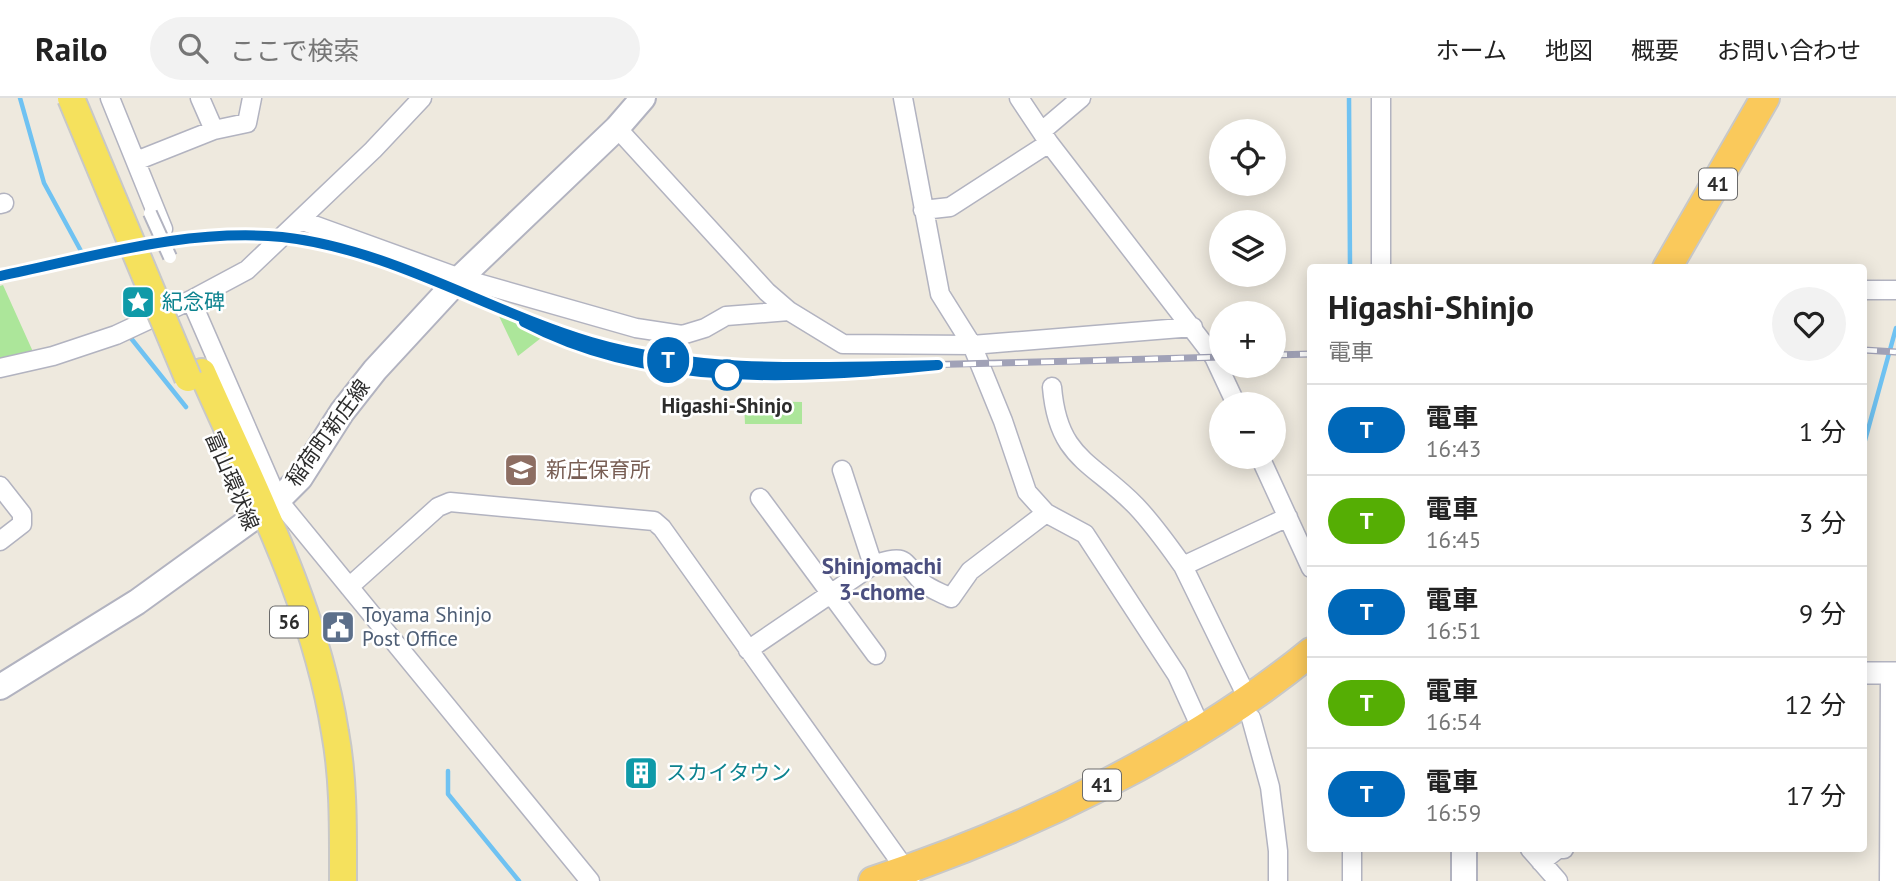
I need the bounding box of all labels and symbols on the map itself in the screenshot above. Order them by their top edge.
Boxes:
road number: 41 [1699,169,1737,200]
place icon: 紀念碑 [119,283,157,321]
place label: 紀念碑 [162,288,225,315]
line badge: T [645,337,691,383]
marker: Higashi-Shinjo [712,360,742,390]
street label: 稲荷町新庄線 [280,374,376,492]
place label: Higashi-Shinjo [661,392,793,419]
street label: 富山環状線 [200,427,265,534]
school or university icon: 新庄保育所 [502,451,540,489]
place label: 新庄保育所 [546,456,651,483]
district label: Shinjomachi 3-chome [822,551,942,606]
place label: Toyama Shinjo Post Office [362,601,492,652]
road number: 56 [270,607,308,638]
public building icon: Toyama Shinjo Post Office [319,608,357,646]
building icon: スカイタウン [622,754,660,792]
place label: スカイタウン [666,759,791,786]
road number: 41 [1083,770,1121,800]

